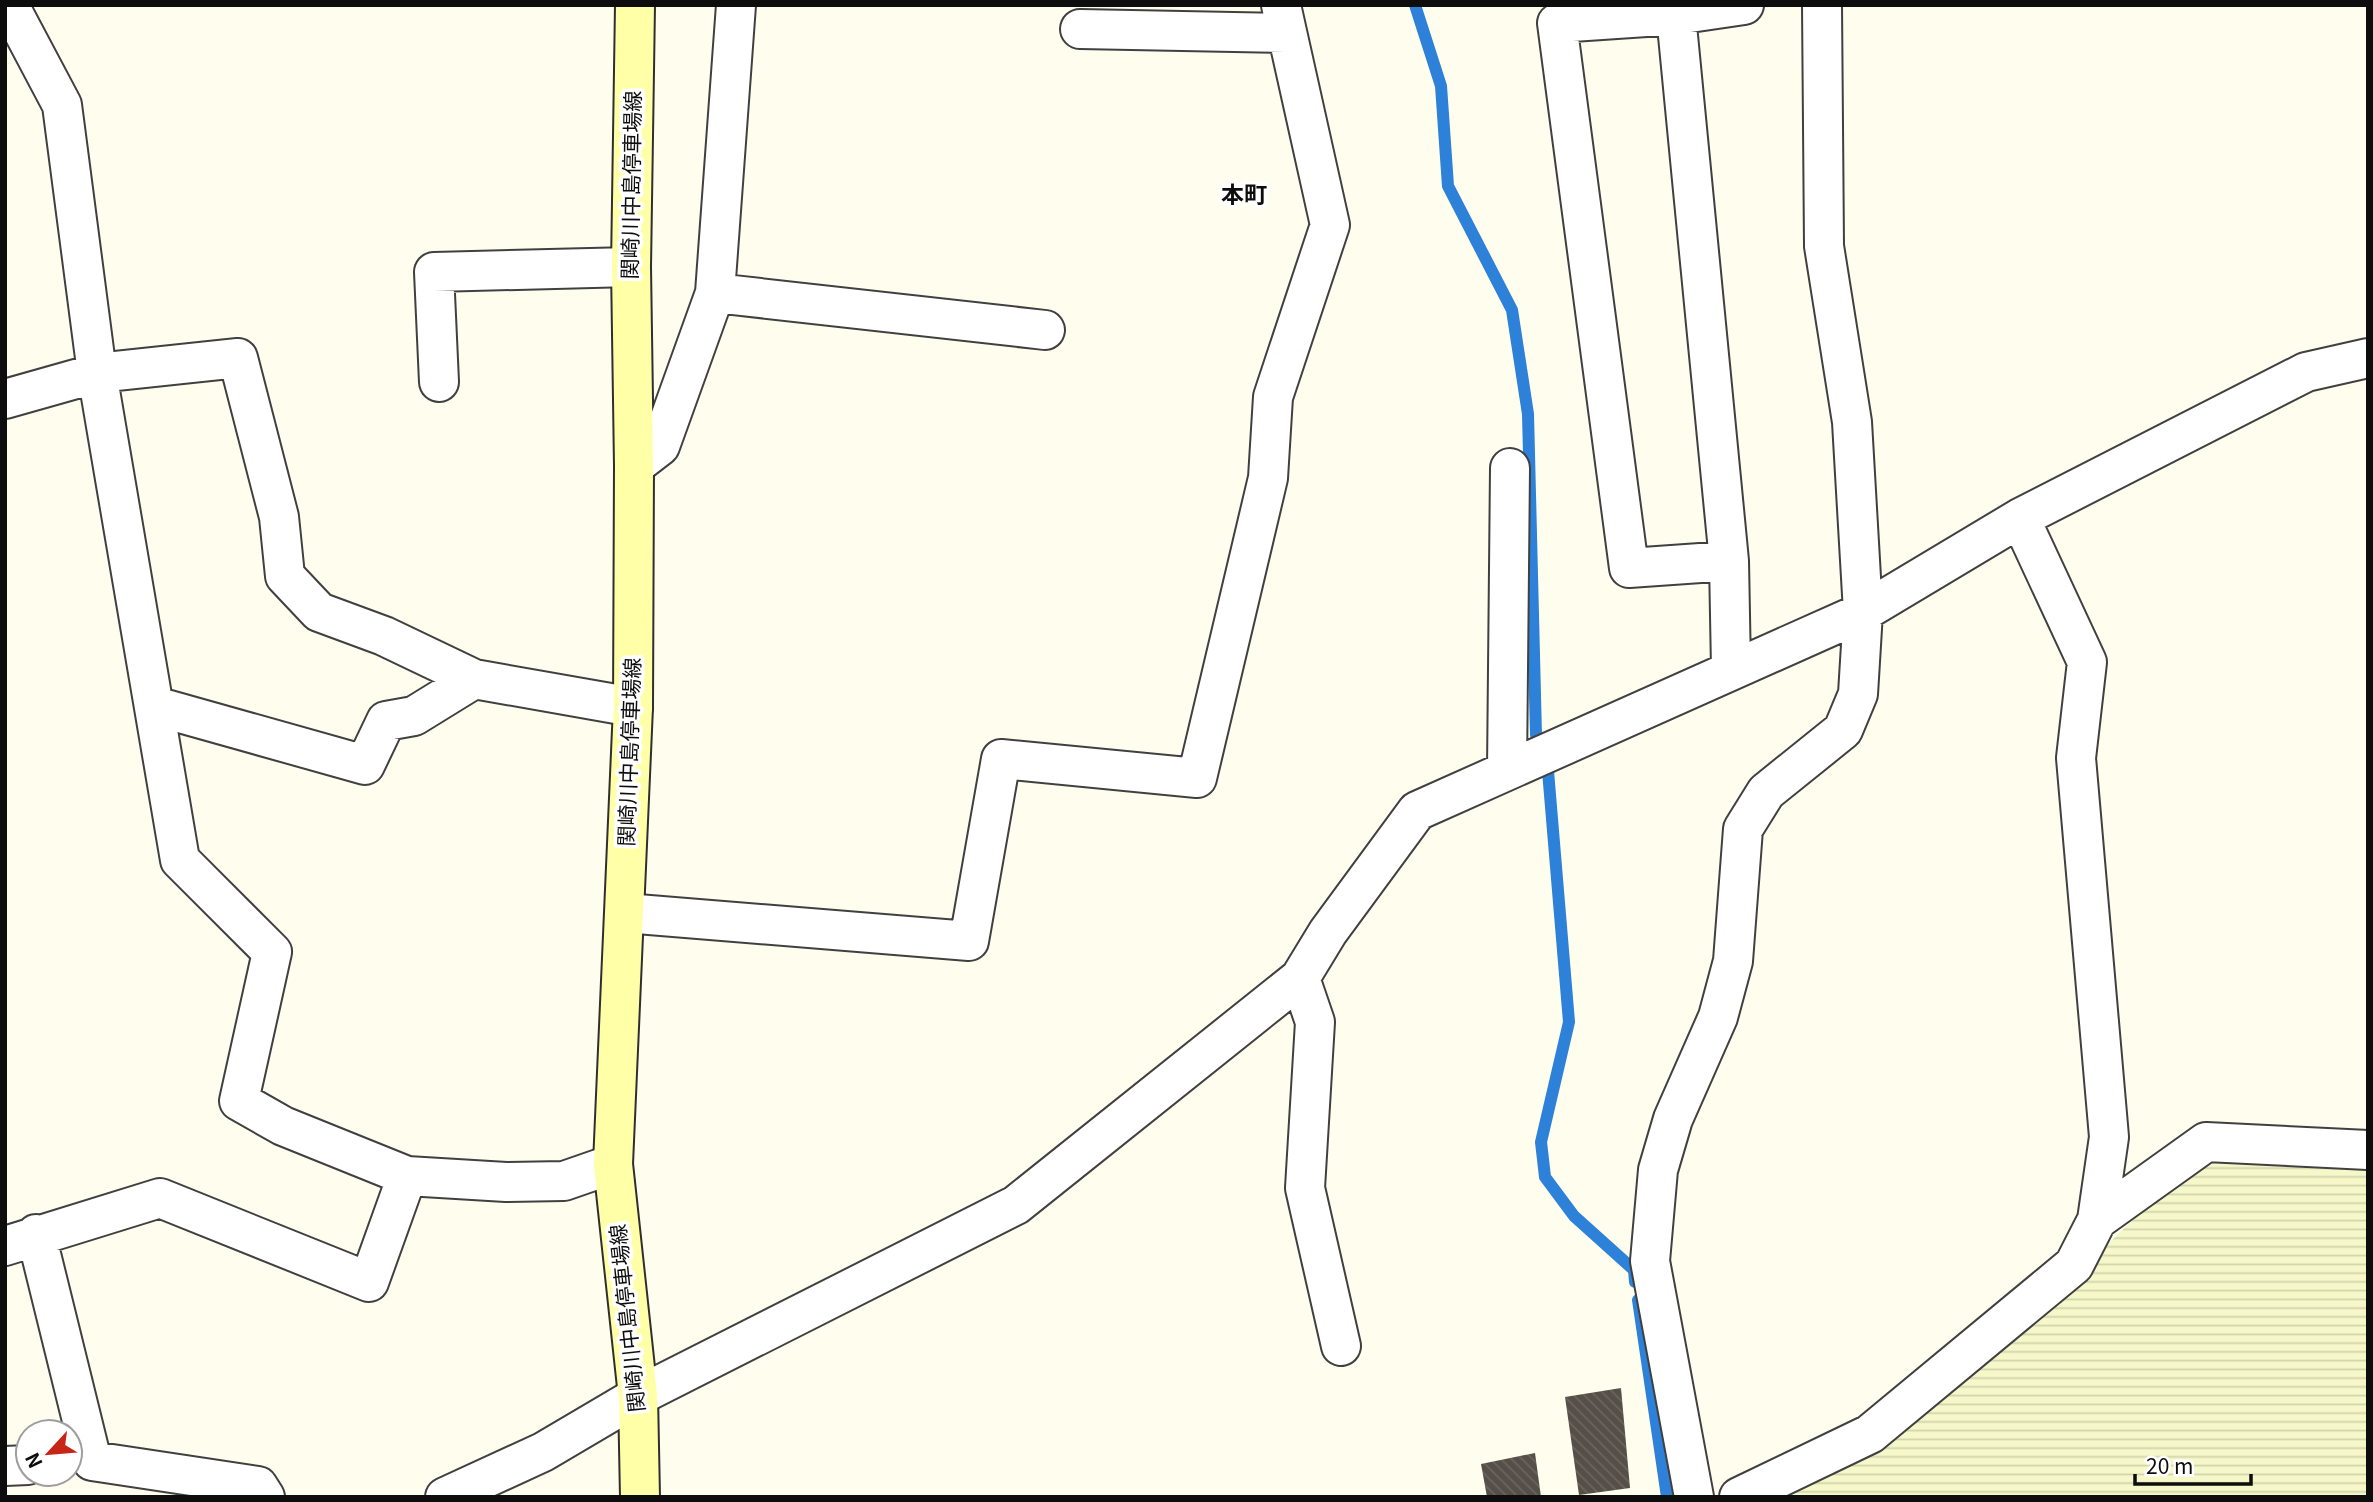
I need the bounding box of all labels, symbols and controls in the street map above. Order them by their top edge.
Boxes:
street label: 関崎川中島停車場線 [613,90,647,280]
district label: 本町 [1221,176,1267,210]
street label: 関崎川中島停車場線 [610,657,646,847]
street label: 関崎川中島停車場線 [601,1223,651,1414]
north arrow [14,1418,84,1488]
scale bar [2135,1442,2250,1486]
text: N [17,1449,48,1473]
text: 20 m [2146,1450,2193,1480]

